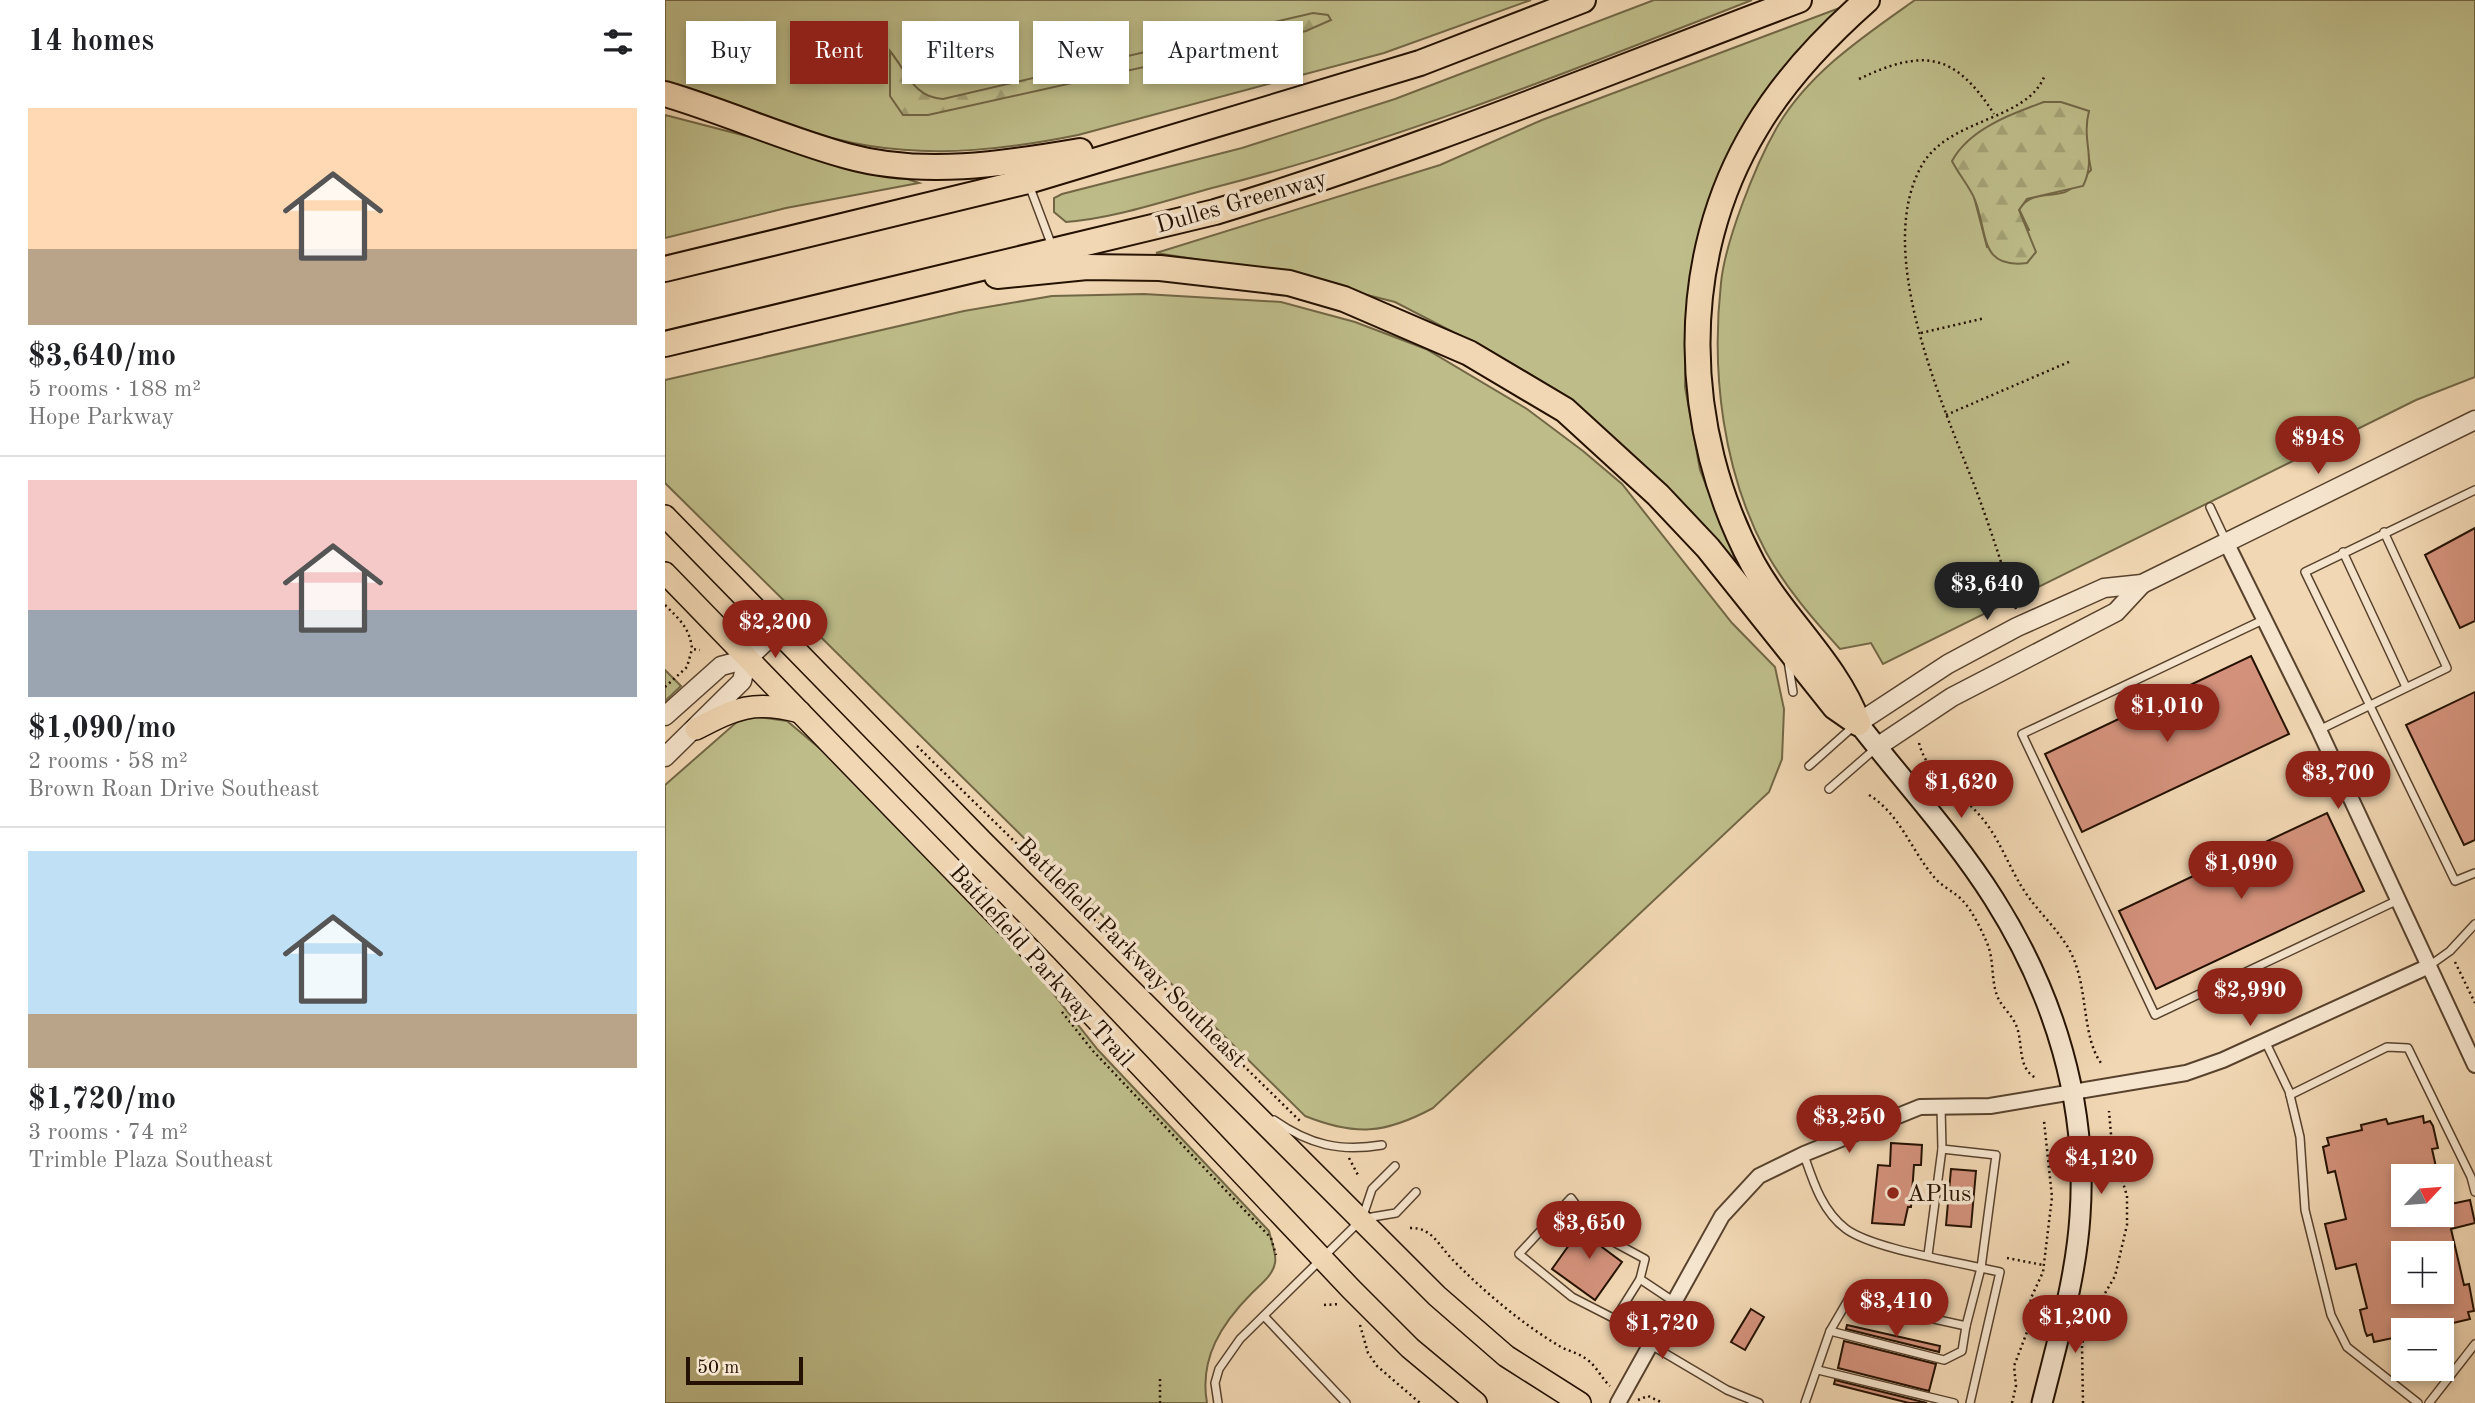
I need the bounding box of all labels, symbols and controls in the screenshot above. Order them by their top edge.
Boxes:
chip: Buy [686,21,776,84]
chip: Rent [790,21,888,84]
chip: Filters [902,21,1019,84]
chip: New [1033,21,1129,84]
chip: Apartment [1143,21,1303,84]
icon: filters [599,23,637,61]
text: 14 homes [28,27,154,57]
icon: home [270,153,396,279]
street label: Dulles Greenway [1153,167,1330,239]
text: $3,640/mo [28,342,176,372]
text: 5 rooms · 188 m² [28,378,201,401]
text: Hope Parkway [28,406,174,429]
pin: $948 [2277,416,2359,476]
text: $948 [2291,427,2345,450]
icon: home [270,525,396,651]
pin: $3,640 [1930,562,2044,622]
text: $3,640 [1950,573,2024,596]
pin: $2,200 [718,600,832,660]
text: $2,200 [738,611,812,634]
pin: $1,010 [2110,684,2224,744]
text: $1,010 [2130,695,2204,718]
text: $1,090/mo [28,714,176,744]
text: 2 rooms · 58 m² [28,750,188,773]
pin: $3,700 [2281,752,2395,811]
pin: $1,620 [1904,760,2018,820]
text: $3,700 [2301,762,2375,785]
text: $1,620 [1924,771,1998,794]
text: Brown Roan Drive Southeast [28,778,319,801]
street label: Battlefield Parkway Southeast [1011,834,1250,1073]
pin: $1,090 [2184,842,2298,901]
text: $1,090 [2204,852,2278,875]
street label: Battlefield Parkway Trail [944,861,1137,1072]
icon: home [270,896,396,1022]
pin: $2,990 [2193,968,2307,1028]
text: $2,990 [2213,979,2287,1002]
text: $1,720/mo [28,1085,176,1115]
pin: $3,250 [1792,1096,1906,1155]
text: $3,250 [1812,1106,1886,1129]
text: 3 rooms · 74 m² [28,1121,188,1144]
pin: $4,120 [2044,1136,2158,1196]
text: $4,120 [2064,1147,2138,1170]
text: Trimble Plaza Southeast [28,1149,273,1172]
north arrow [2391,1164,2453,1227]
map controls [2391,1164,2454,1381]
place label: APlus [1907,1183,1971,1207]
marker: APlus [1885,1185,1901,1201]
pin: $3,650 [1532,1202,1646,1261]
text: $3,650 [1552,1212,1626,1235]
button: + [2391,1241,2454,1304]
pin: $3,410 [1839,1280,1953,1339]
text: $3,410 [1859,1290,1933,1313]
pin: $1,200 [2018,1296,2132,1355]
pin: $1,720 [1605,1302,1719,1361]
text: $1,200 [2038,1306,2112,1329]
text: $1,720 [1625,1312,1699,1335]
button: − [2391,1318,2454,1381]
scale bar [686,1354,803,1386]
text: 50 m [697,1359,739,1378]

